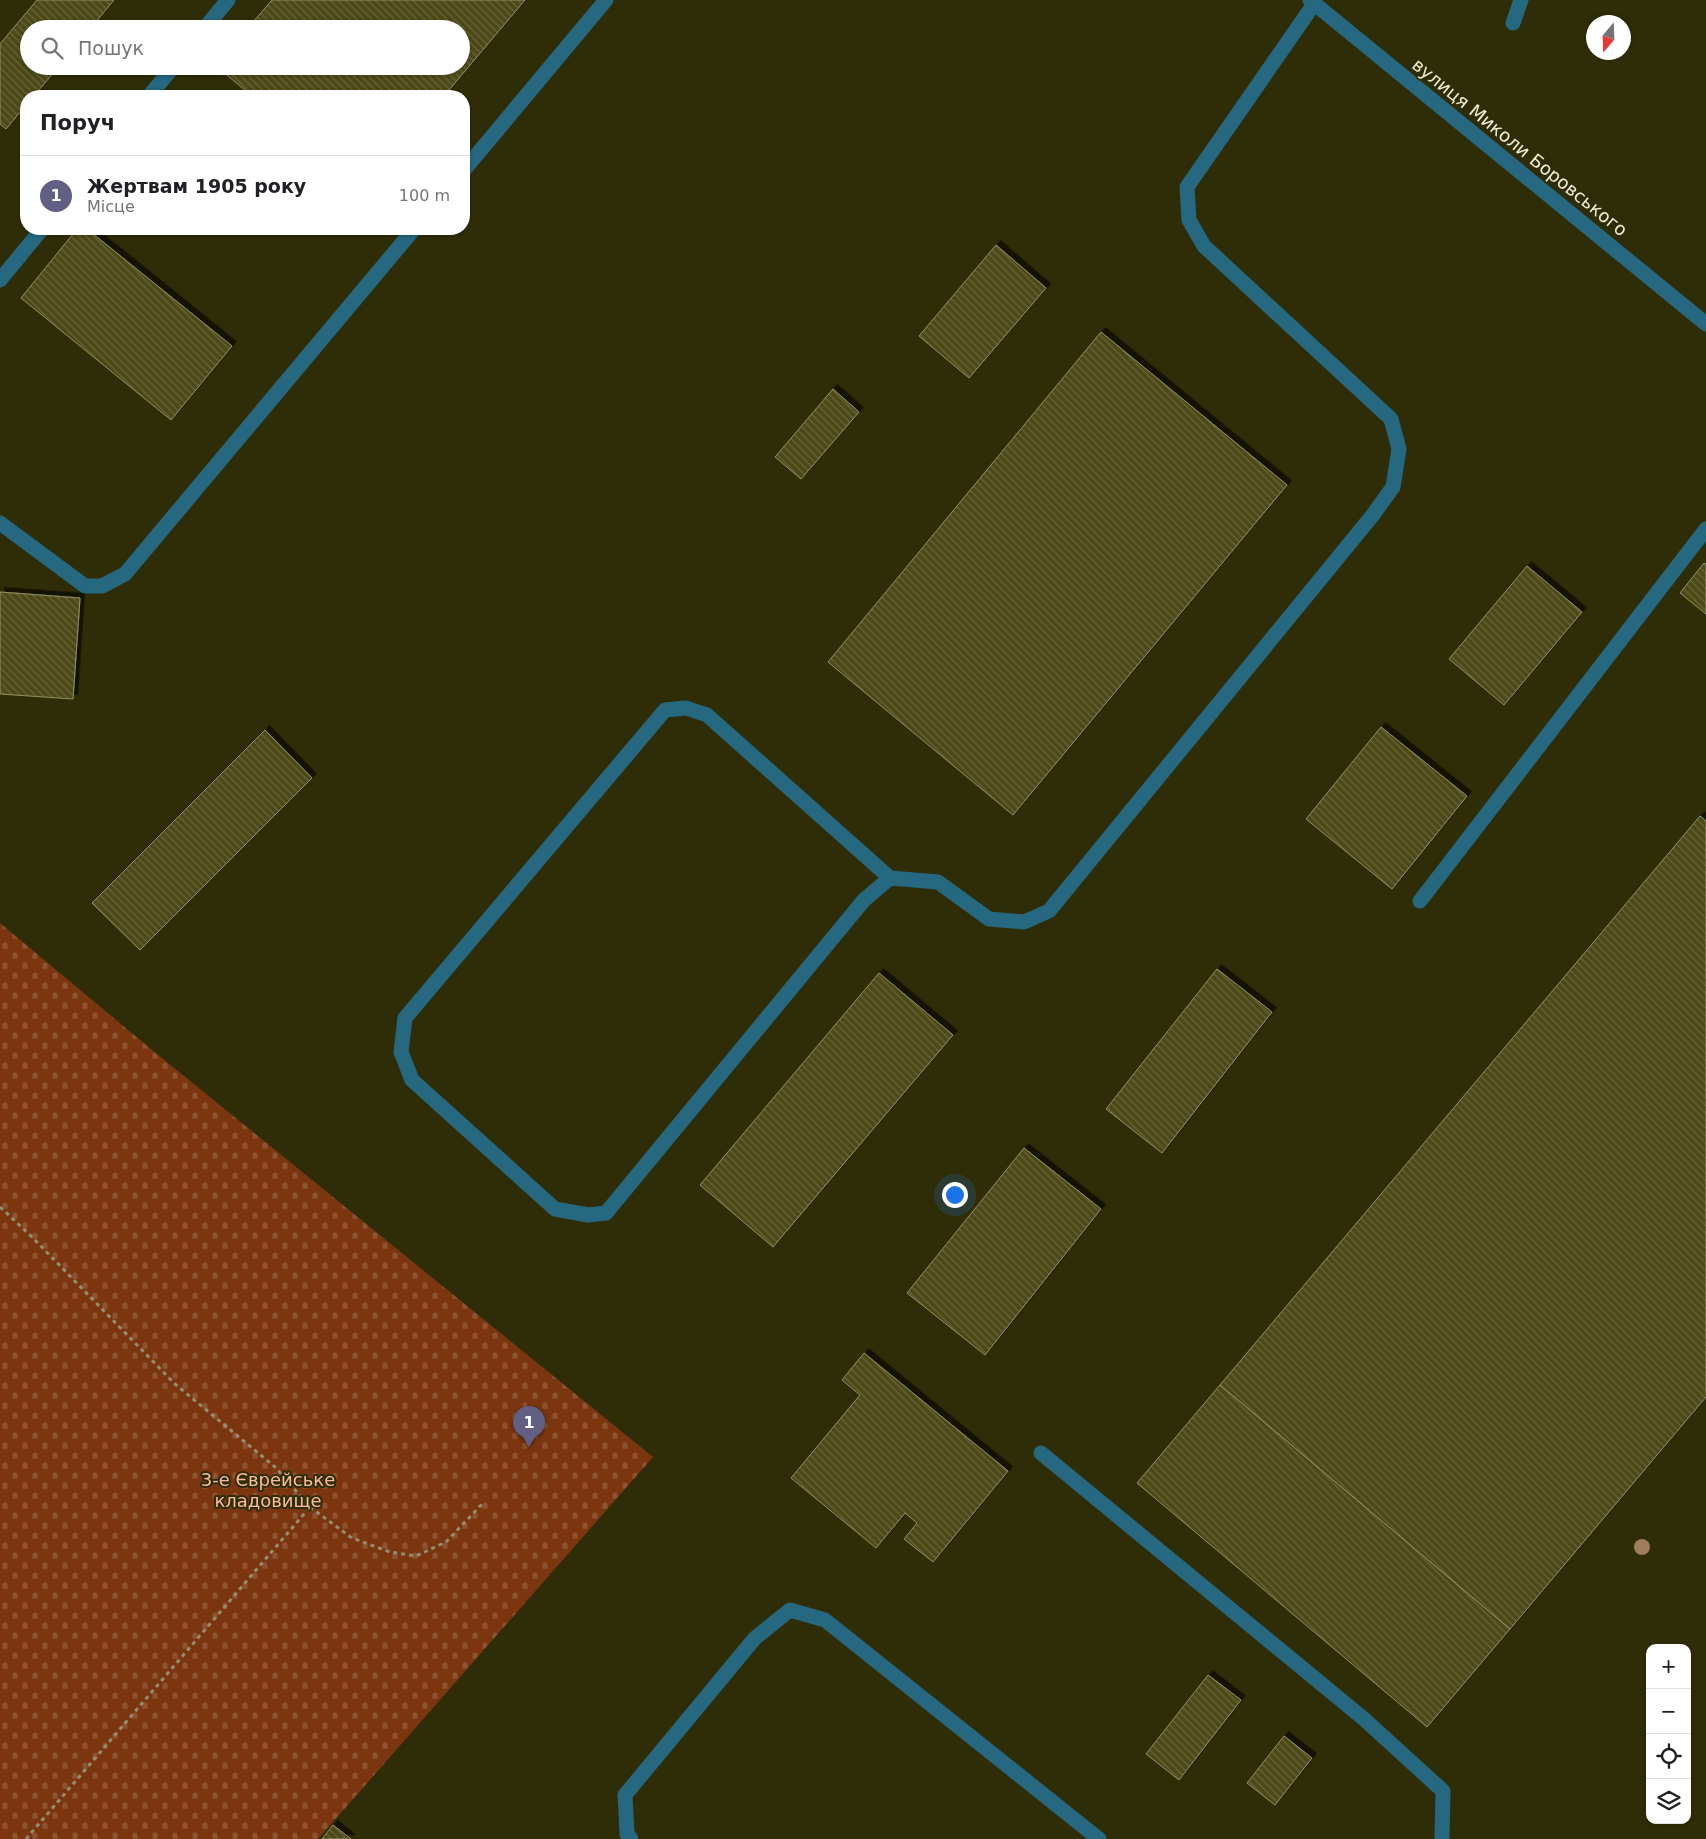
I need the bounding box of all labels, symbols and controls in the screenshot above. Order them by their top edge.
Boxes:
north arrow [1586,15,1631,60]
search box [20,20,470,75]
icon: search [38,34,66,62]
text: Пошук [78,37,144,59]
street label: вулиця Миколи Боровського [1408,54,1632,240]
text: Поруч [40,111,115,135]
text: Жертвам 1905 року [87,175,306,197]
text: 1 [50,186,62,205]
text: 100 m [399,186,450,205]
text: Місце [87,197,135,216]
your location [942,1182,968,1208]
pin: 1 [513,1406,545,1447]
park label: 3-е Єврейське кладовище [201,1469,335,1511]
map controls [1646,1644,1691,1824]
button: + [1646,1644,1691,1689]
button: − [1646,1689,1691,1734]
button: locate [1646,1734,1691,1779]
button: layers [1646,1779,1691,1824]

